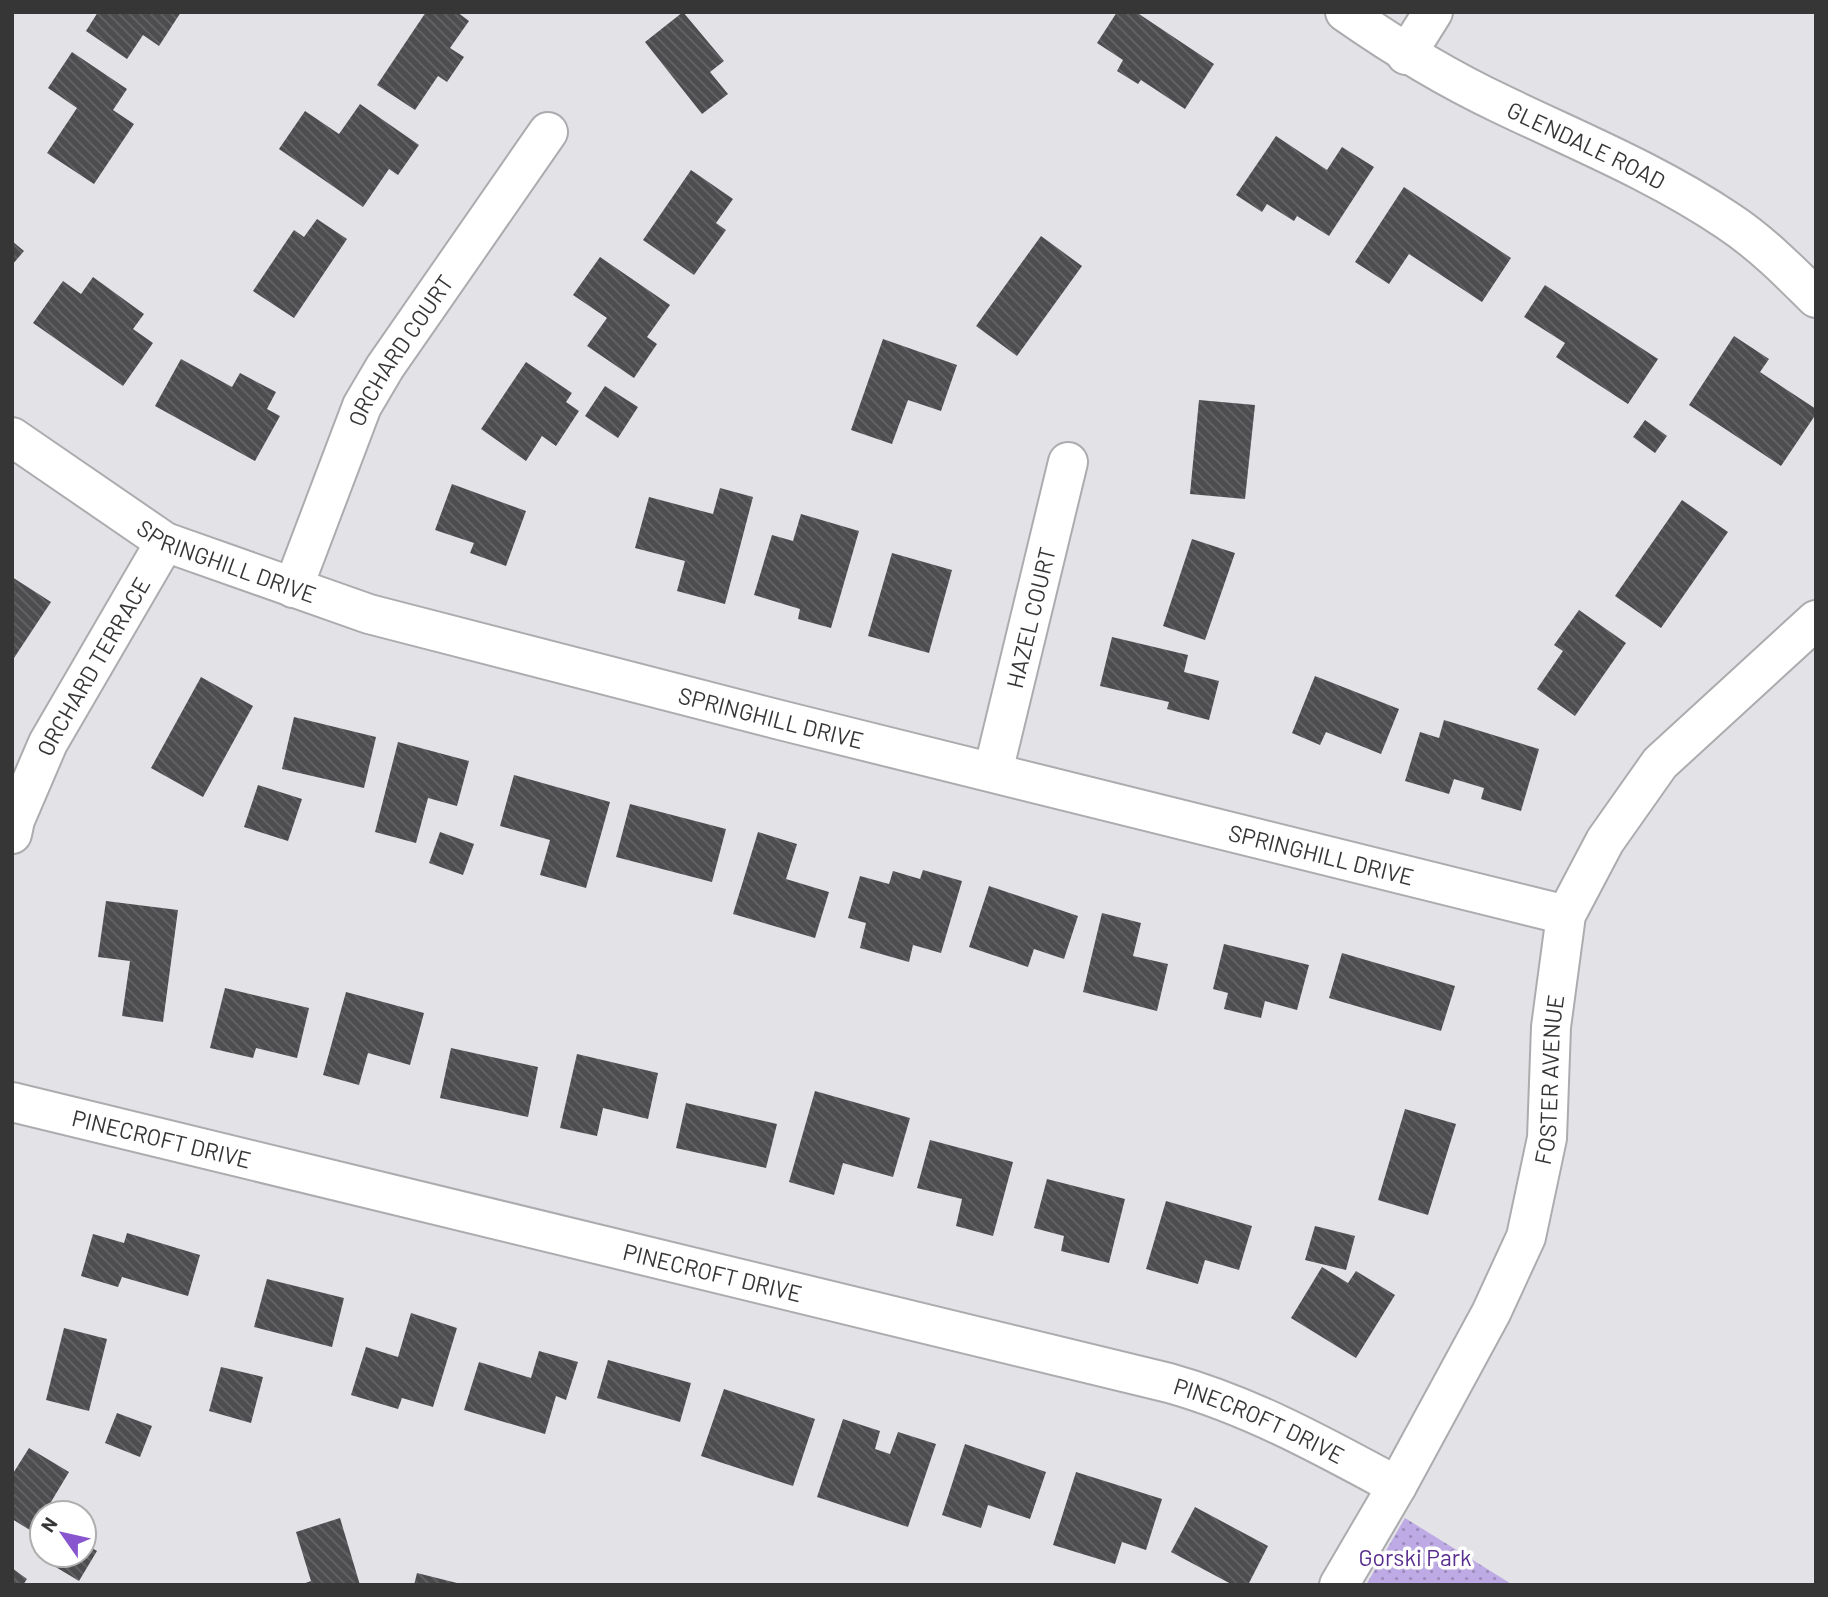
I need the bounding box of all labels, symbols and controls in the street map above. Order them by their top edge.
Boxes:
street label: GLENDALE ROAD [1503,95,1670,195]
street label: ORCHARD COURT [342,269,459,430]
street label: SPRINGHILL DRIVE [132,513,320,608]
street label: HAZEL COURT [1000,544,1061,691]
street label: ORCHARD TERRACE [30,572,156,760]
street label: SPRINGHILL DRIVE [675,680,866,754]
street label: SPRINGHILL DRIVE [1226,818,1417,891]
street label: FOSTER AVENUE [1528,993,1569,1167]
street label: PINECROFT DRIVE [69,1103,254,1174]
street label: PINECROFT DRIVE [620,1237,805,1307]
street label: PINECROFT DRIVE [1170,1371,1349,1469]
north arrow [28,1499,98,1569]
text: N [35,1513,62,1536]
park label: Gorski Park [1358,1543,1472,1571]

